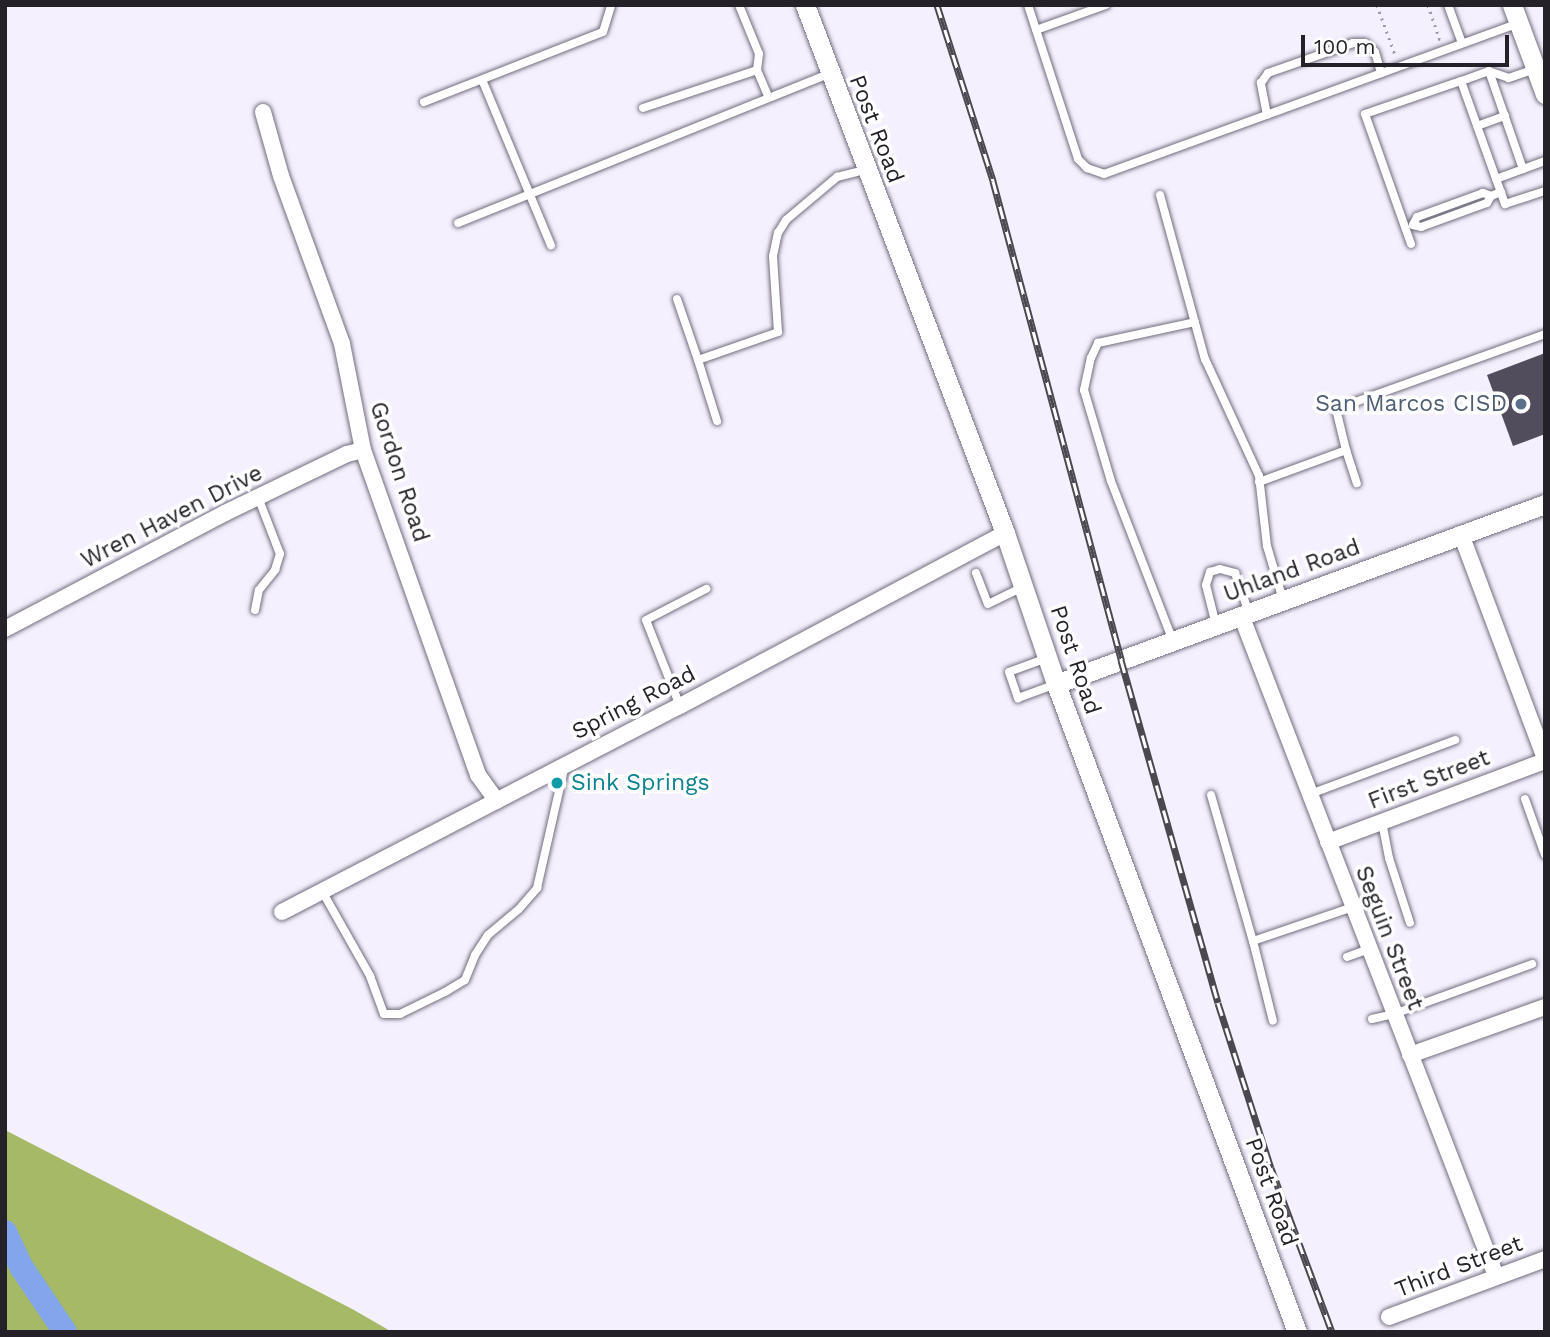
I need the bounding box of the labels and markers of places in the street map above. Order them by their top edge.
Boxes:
place label: San Marcos CISD [1315,390,1507,418]
marker: San Marcos CISD [1513,396,1529,412]
place label: Sink Springs [571,769,710,797]
marker: Sink Springs [549,775,565,791]

